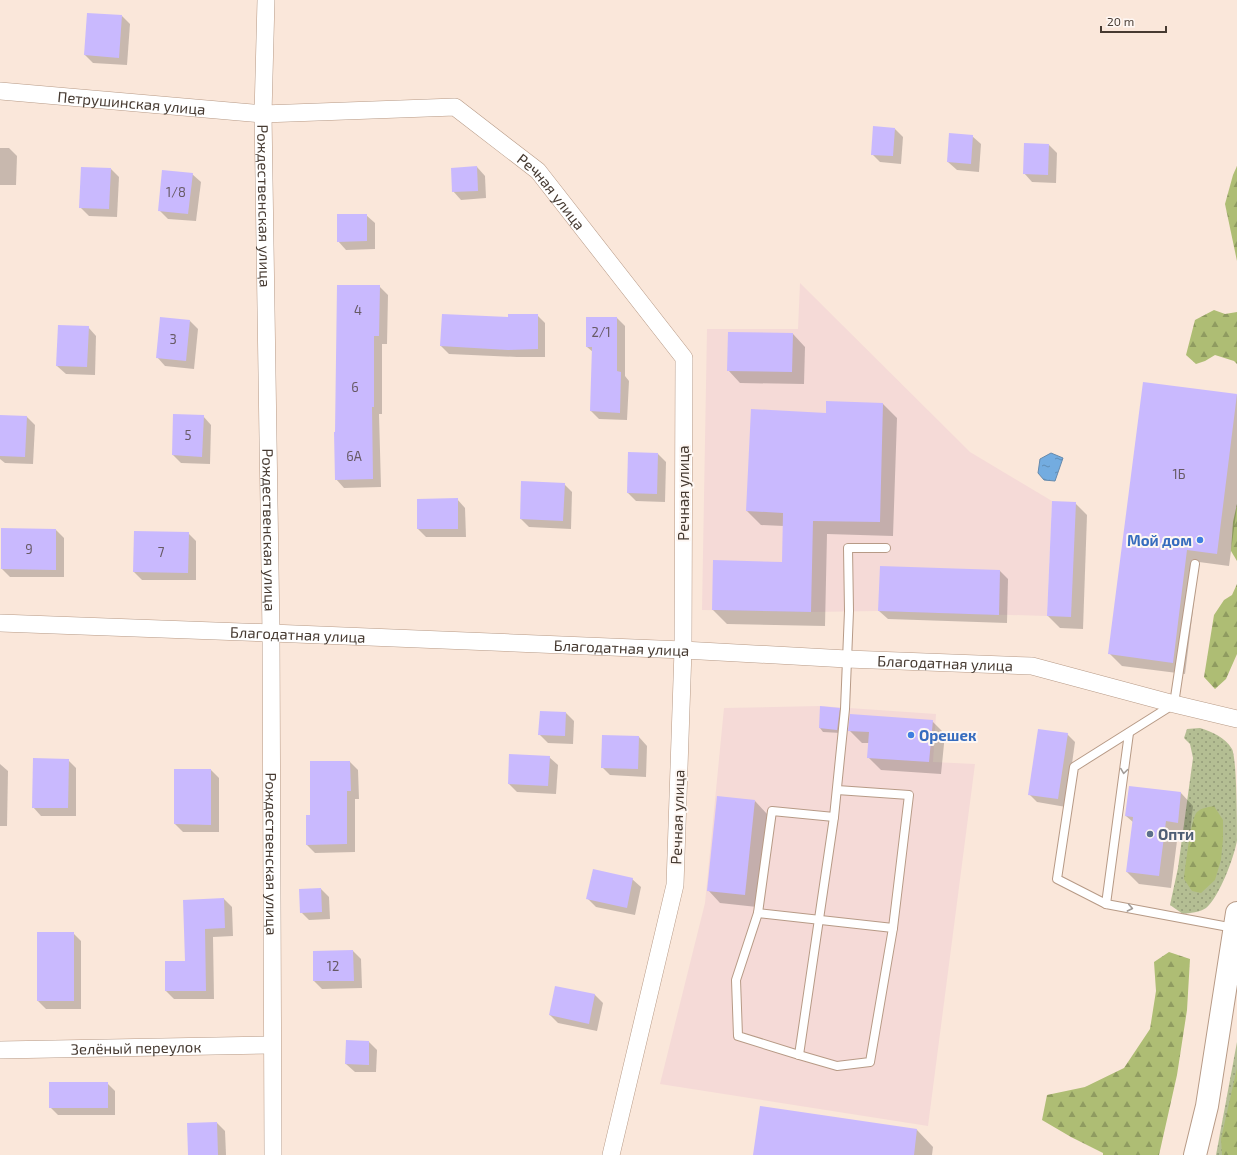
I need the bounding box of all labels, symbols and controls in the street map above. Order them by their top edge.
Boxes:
scale bar [1101,8,1166,34]
text: 20 m [1107,14,1134,28]
street label: Петрушинская улица [57,87,206,118]
street label: Рождественская улица [254,124,275,288]
street label: Речная улица [514,149,589,233]
house number: 1/8 [166,184,186,200]
house number: 4 [354,302,362,318]
house number: 2/1 [591,324,611,340]
house number: 3 [169,331,177,347]
house number: 6 [351,379,359,395]
house number: 5 [185,427,192,443]
street label: Речная улица [674,445,693,541]
street label: Рождественская улица [259,448,280,612]
house number: 6А [346,448,362,464]
house number: 1Б [1173,466,1186,482]
place label: Мой дом [1127,531,1192,549]
marker: Мой дом [1195,535,1205,545]
house number: 9 [25,541,33,557]
house number: 7 [158,544,165,560]
street label: Благодатная улица [230,622,366,646]
street label: Благодатная улица [553,636,690,659]
street label: Благодатная улица [877,651,1013,674]
place label: Орешек [919,726,977,744]
marker: Орешек [906,730,916,740]
one-way arrow [1120,768,1129,774]
street label: Речная улица [666,769,689,865]
street label: Рождественская улица [262,772,281,935]
place label: Опти [1158,825,1194,843]
marker: Опти [1145,829,1155,839]
one-way arrow [1126,903,1133,912]
house number: 12 [327,958,339,974]
street label: Зелёный переулок [70,1037,202,1058]

